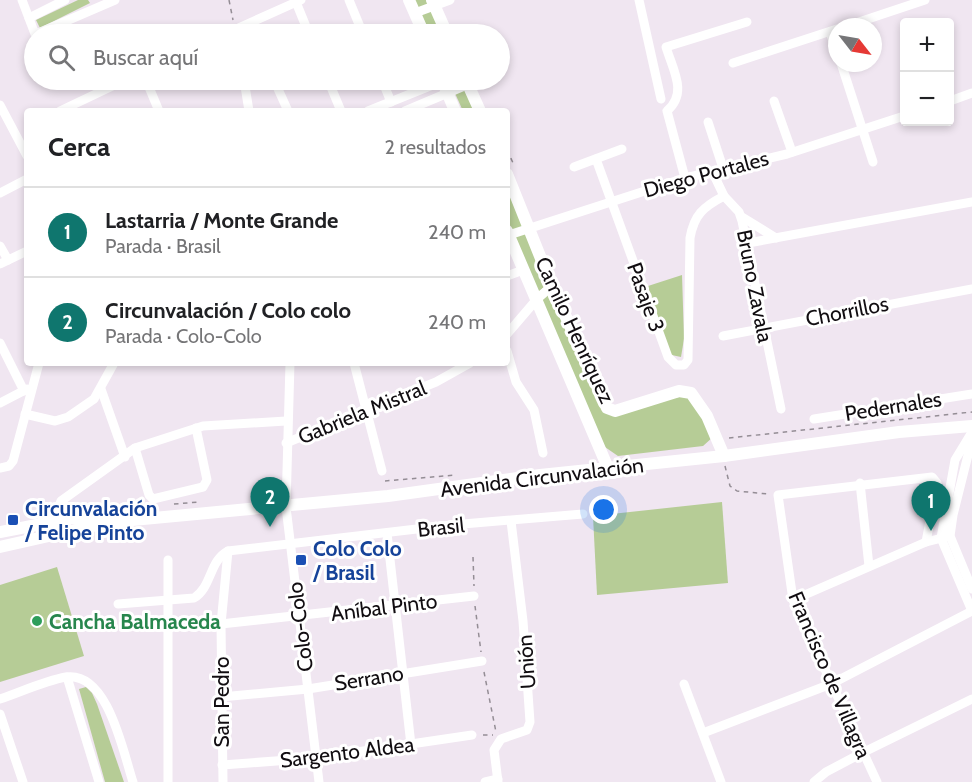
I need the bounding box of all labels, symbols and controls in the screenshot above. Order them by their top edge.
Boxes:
north arrow [828,18,882,72]
map controls [900,18,954,126]
button: + [900,18,954,72]
search box [24,24,510,90]
icon: search [45,41,78,74]
text: Buscar aquí [93,44,198,71]
button: − [900,72,954,126]
text: Cerca [48,131,110,163]
text: 2 resultados [385,135,486,159]
street label: Diego Portales [641,145,772,203]
text: Lastarria / Monte Grande [105,207,338,234]
text: 1 [64,220,71,244]
text: 240 m [428,220,486,244]
street label: Bruno Zavala [732,227,778,345]
text: Parada · Brasil [105,234,221,258]
street label: Camilo Henríquez [530,253,620,407]
street label: Pasaje 3 [621,259,670,335]
street label: Chorrillos [804,291,891,331]
text: Circunvalación / Colo colo [105,297,351,324]
text: 2 [62,310,73,334]
text: 240 m [428,310,486,334]
text: Parada · Colo-Colo [105,324,262,348]
street label: Gabriela Mistral [294,375,430,449]
street label: Pedernales [843,386,943,426]
street label: Avenida Circunvalación [439,452,645,502]
pin: 2 [250,478,290,527]
pin: 1 [912,482,950,531]
your location [589,495,618,524]
place label: Circunvalación / Felipe Pinto [24,496,157,545]
street label: Brasil [416,512,466,542]
marker: Circunvalación / Felipe Pinto [6,513,20,527]
place label: Colo Colo / Brasil [312,536,402,585]
marker: Colo Colo / Brasil [294,553,308,567]
street label: Colo-Colo [282,581,318,673]
street label: Aníbal Pinto [329,588,439,626]
street label: Francisco de Villagra [784,588,876,762]
place label: Cancha Balmaceda [49,609,221,634]
marker: Cancha Balmaceda [30,614,44,628]
street label: Unión [512,634,540,690]
street label: San Pedro [209,657,234,747]
street label: Serrano [333,660,405,696]
street label: Sargento Aldea [278,731,416,773]

